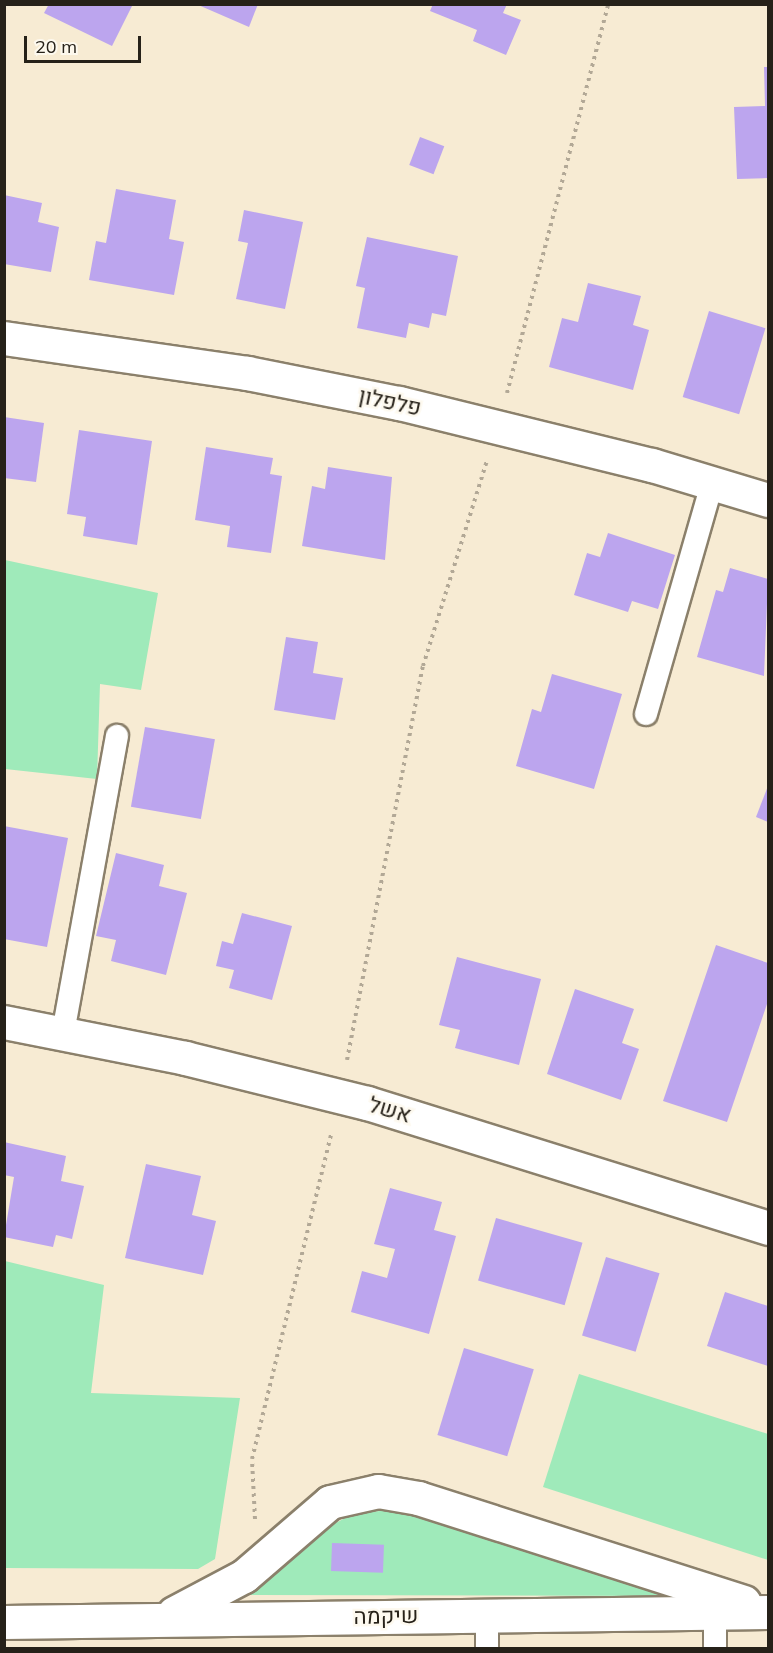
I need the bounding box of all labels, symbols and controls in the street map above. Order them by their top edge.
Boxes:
scale bar [27,24,144,62]
text: 20 m [35,35,77,58]
street label: פלפלון [356,383,424,421]
street label: אשל [366,1091,414,1129]
street label: שיקמה [353,1602,419,1630]

